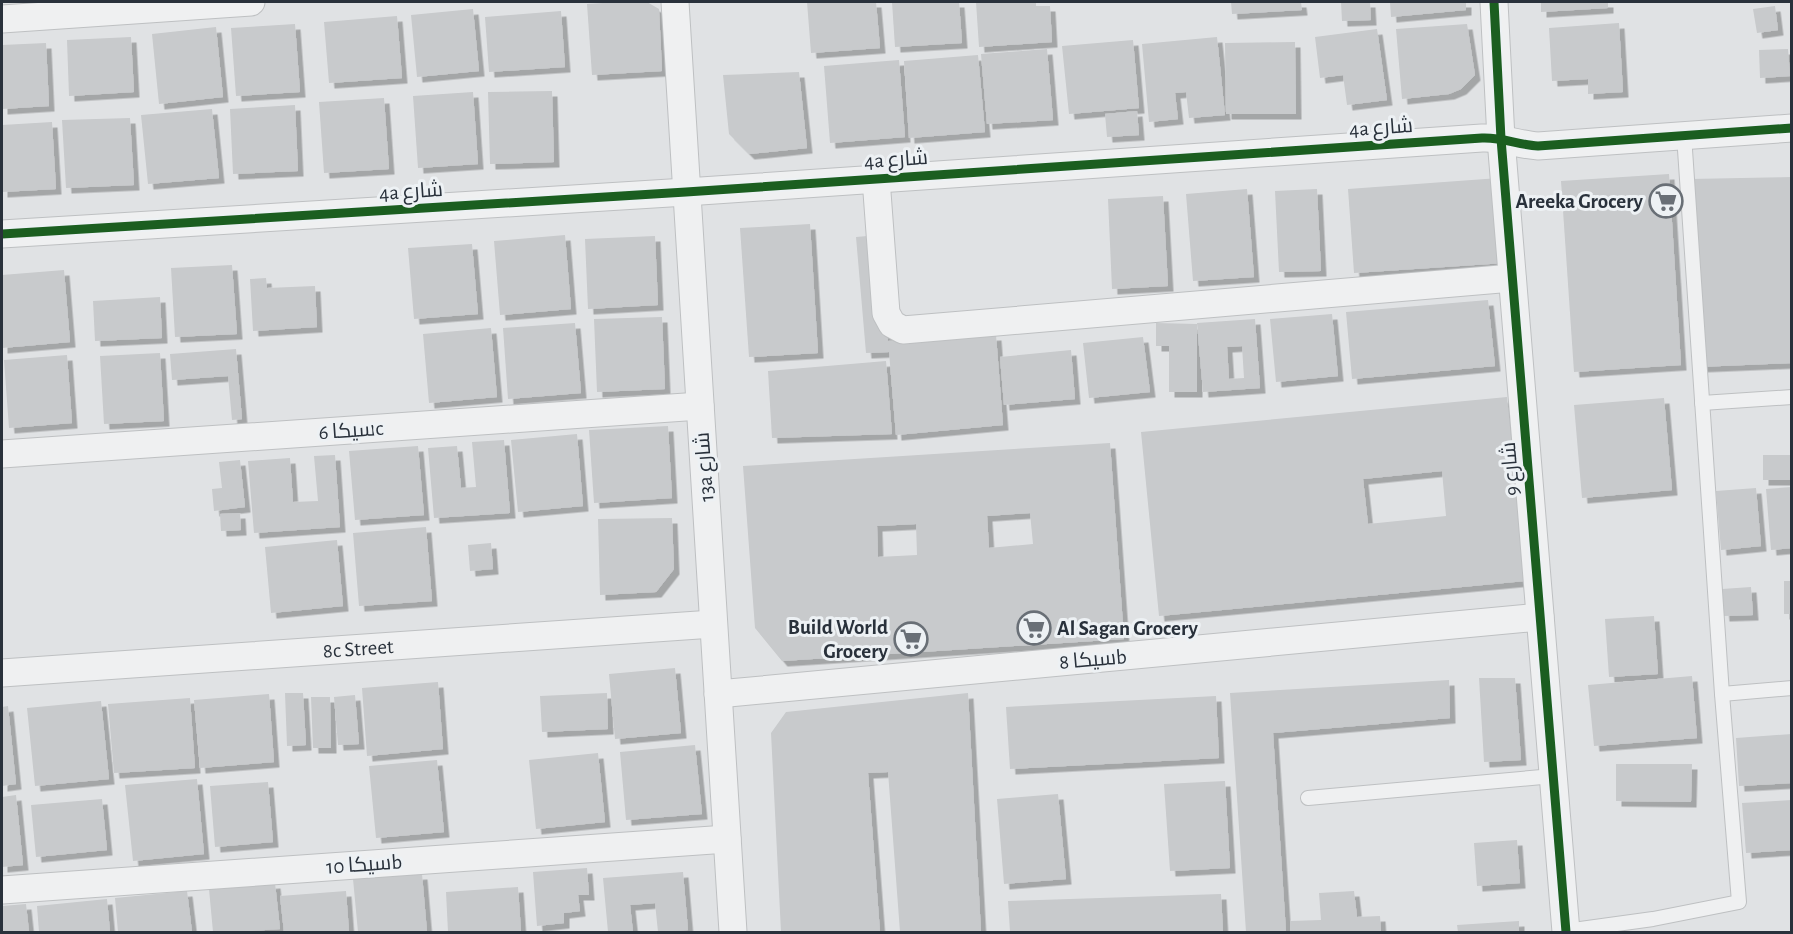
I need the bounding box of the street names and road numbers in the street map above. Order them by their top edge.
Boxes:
street label: 4a شارع [1348,115,1414,143]
street label: 4a شارع [863,147,929,175]
street label: 4a شارع [378,179,444,207]
street label: سيكا 6c [318,418,384,443]
street label: 13a شارع [692,431,720,502]
street label: شارع 9 [1498,441,1526,497]
street label: 8c Street [322,636,395,662]
street label: سيكا 8b [1058,646,1128,673]
street label: سيكا 10b [325,851,403,878]

